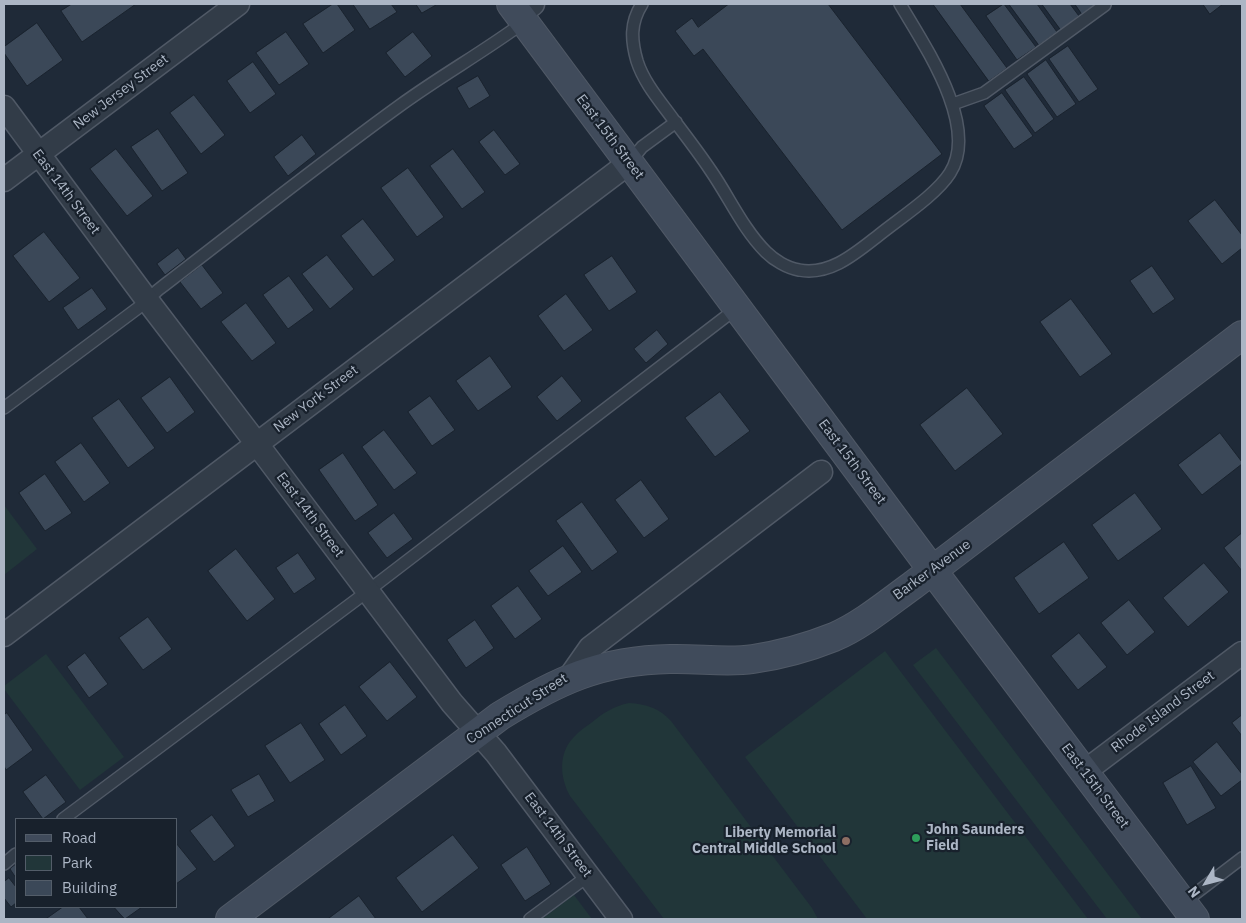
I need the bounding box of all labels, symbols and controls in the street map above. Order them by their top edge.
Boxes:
street label: New Jersey Street [70,51,172,133]
street label: East 15th Street [573,91,647,183]
street label: East 14th Street [29,146,103,238]
street label: New York Street [271,362,361,436]
street label: East 15th Street [815,416,889,508]
street label: East 14th Street [273,469,347,561]
street label: Barker Avenue [890,536,974,604]
street label: Rhode Island Street [1108,668,1218,756]
street label: Connecticut Street [463,670,571,748]
street label: East 15th Street [1058,740,1132,832]
street label: East 14th Street [521,789,595,881]
legend [15,818,178,908]
place label: John Saunders Field [926,822,1024,854]
place label: Liberty Memorial Central Middle School [692,825,836,858]
text: Road [62,828,97,847]
marker: John Saunders Field [910,832,922,844]
marker: Liberty Memorial Central Middle School [840,835,852,847]
text: Park [62,853,92,872]
north arrow [1181,858,1231,908]
text: Building [62,878,117,897]
text: N [1184,883,1204,901]

